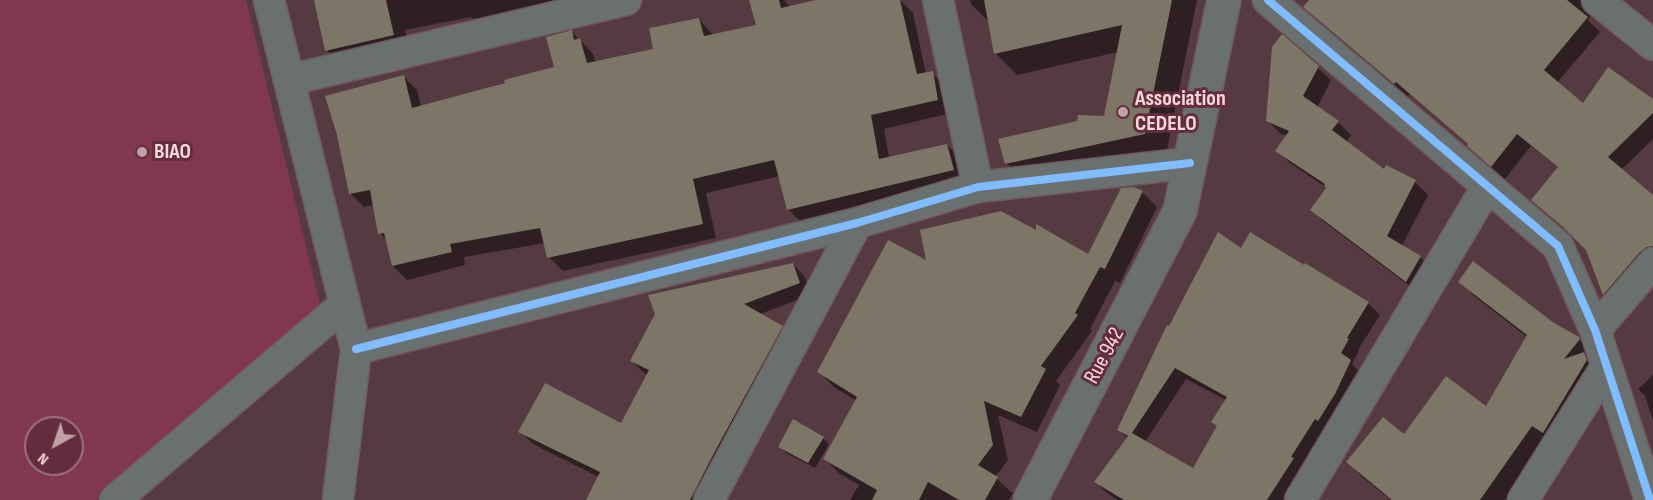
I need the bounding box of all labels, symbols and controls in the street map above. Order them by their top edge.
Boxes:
place label: Association CEDELO [1135,86,1226,138]
marker: Association CEDELO [1116,105,1130,119]
place label: BIAO [154,139,191,165]
marker: BIAO [135,145,149,159]
street label: Rue 942 [1079,323,1131,389]
north arrow [24,416,84,476]
text: N [34,449,53,469]

